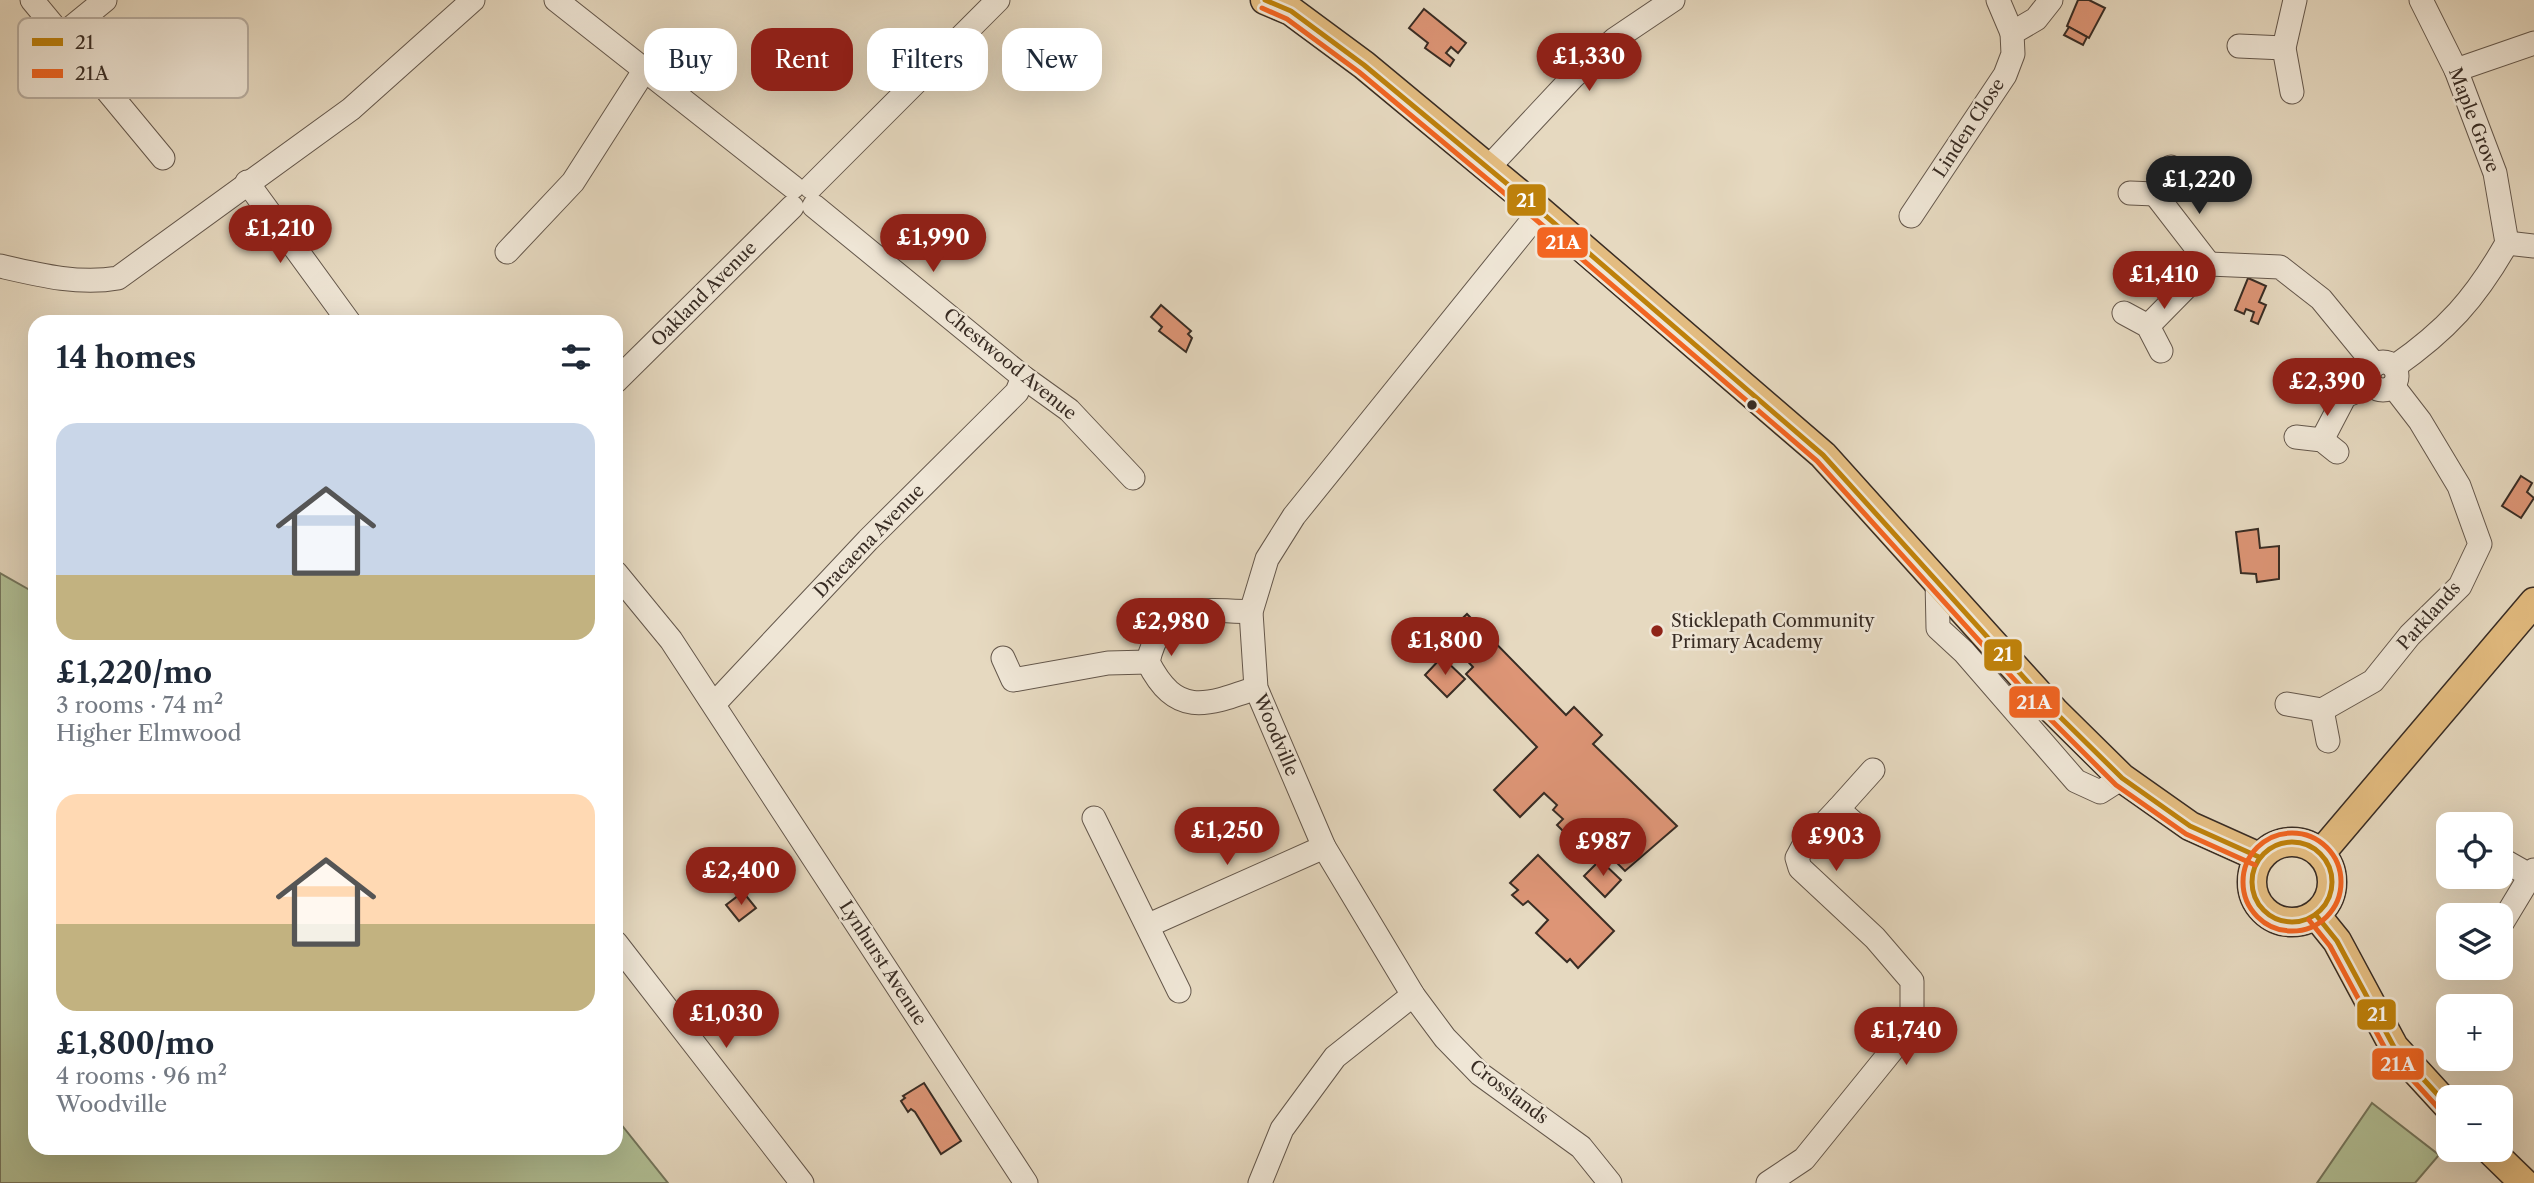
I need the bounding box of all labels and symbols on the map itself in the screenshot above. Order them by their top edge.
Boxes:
legend [18,18,248,98]
text: 21 [75,31,94,54]
pin: £1,330 [1532,34,1646,93]
text: 21A [75,62,110,85]
street label: Maple Grove [2444,64,2504,176]
street label: Linden Close [1929,74,2009,182]
pin: £1,220 [2142,156,2256,216]
line badge: 21 [1506,183,1547,217]
text: 21 [1516,189,1536,212]
pin: £1,210 [223,205,337,265]
pin: £1,990 [876,215,990,274]
line badge: 21A [1536,226,1589,259]
text: 21A [1545,231,1582,254]
street label: Oakland Avenue [647,237,761,351]
pin: £1,410 [2107,252,2221,311]
street label: Chestwood Avenue [939,304,1081,424]
pin: £2,390 [2270,358,2384,418]
unlabelled marker [1745,398,1759,412]
street label: Dracaena Avenue [809,480,929,602]
street label: Parklands [2393,577,2465,655]
pin: £2,980 [1114,598,1228,658]
place label: Sticklepath Community Primary Academy [1671,610,1876,653]
pin: £1,800 [1388,618,1502,677]
marker: Sticklepath Community Primary Academy [1649,623,1665,639]
line badge: 21 [1983,638,2023,672]
text: 21 [1993,643,2013,666]
line badge: 21A [2008,685,2061,719]
street label: Woodville [1248,690,1303,779]
text: 21A [2016,691,2053,714]
pin: £1,250 [1170,808,1284,867]
pin: £903 [1795,814,1877,873]
pin: £987 [1562,818,1644,878]
pin: £2,400 [684,848,798,907]
street label: Lynhurst Avenue [834,897,932,1029]
pin: £1,030 [669,990,783,1050]
line badge: 21 [2356,998,2397,1031]
text: 21 [2367,1003,2387,1026]
pin: £1,740 [1849,1007,1963,1067]
line badge: 21A [2371,1047,2425,1081]
text: 21A [2380,1053,2417,1076]
street label: Crosslands [1465,1055,1553,1129]

